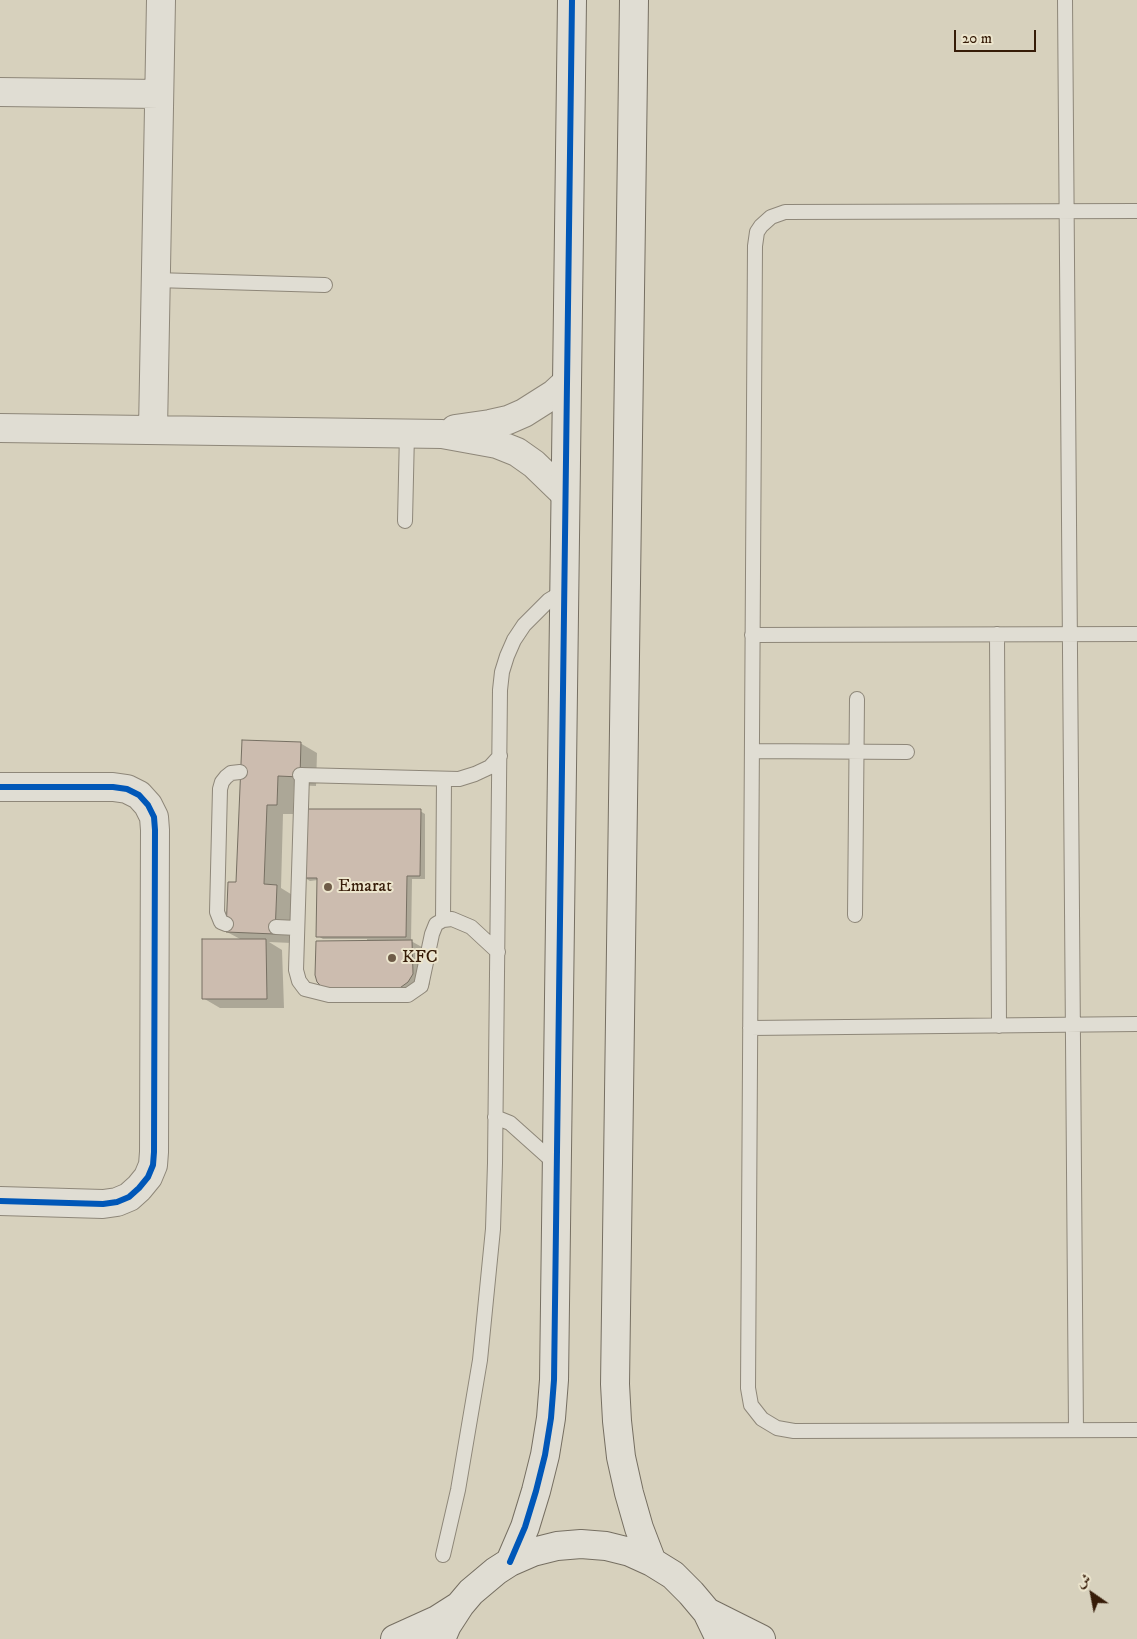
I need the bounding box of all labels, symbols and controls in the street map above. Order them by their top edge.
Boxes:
scale bar [957,20,1040,52]
text: 20 m [962,29,992,48]
place label: Emarat [338,876,392,898]
marker: Emarat [322,881,334,893]
place label: KFC [402,947,438,969]
marker: KFC [386,952,398,964]
north arrow [1067,1569,1117,1619]
text: ش [1073,1570,1095,1593]

